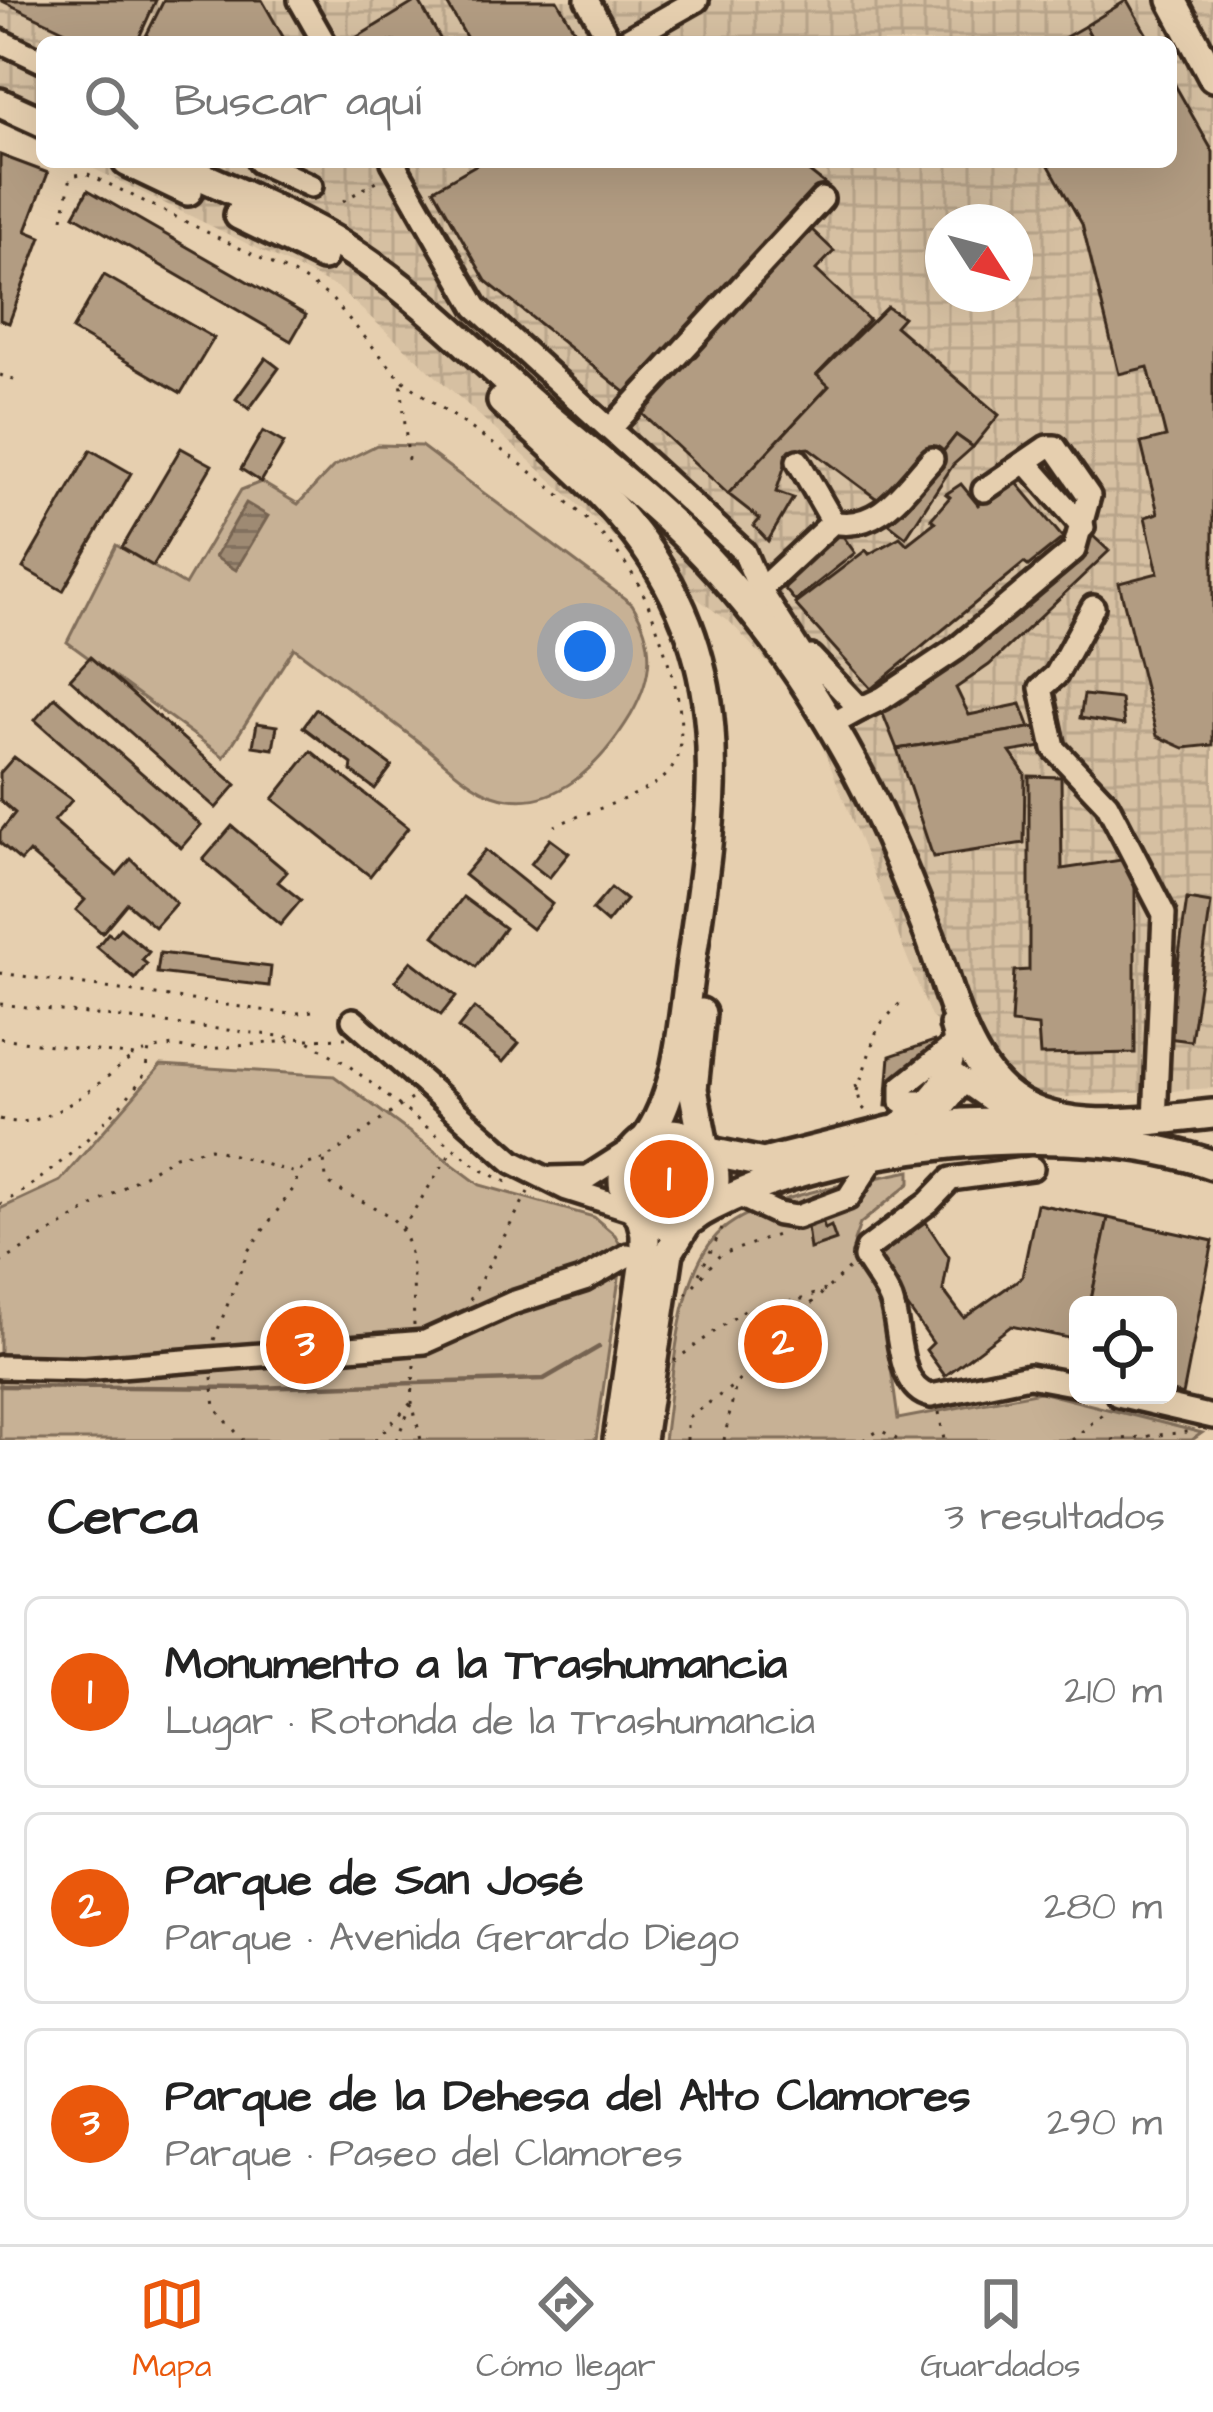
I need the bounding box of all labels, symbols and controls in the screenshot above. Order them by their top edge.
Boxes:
search box [36,36,1177,168]
icon: search [78,69,144,135]
text: Buscar aquí [174,71,421,133]
north arrow [925,204,1033,312]
your location [555,621,615,681]
pin: 1 [630,1134,708,1224]
map controls [1069,1296,1177,1404]
button: locate [1069,1296,1177,1404]
pin: 2 [744,1299,822,1389]
pin: 3 [266,1300,344,1390]
text: Cerca [48,1483,198,1554]
text: 3 resultados [944,1491,1165,1545]
text: Monumento a la Trashumancia [165,1634,787,1696]
text: 1 [88,1665,93,1719]
text: 210 m [1064,1665,1162,1719]
text: Lugar · Rotonda de la Trashumancia [165,1696,815,1750]
text: Parque de San José [165,1850,584,1912]
text: 2 [79,1881,101,1935]
text: 280 m [1044,1881,1162,1935]
text: Parque · Avenida Gerardo Diego [165,1912,739,1966]
text: Parque de la Dehesa del Alto Clamores [165,2066,971,2128]
text: 3 [80,2097,100,2151]
text: 290 m [1047,2097,1162,2151]
text: Parque · Paseo del Clamores [165,2128,683,2182]
tab: Mapa [132,2271,212,2389]
tab: Cómo llegar [476,2271,656,2389]
tab: Guardados [920,2271,1081,2389]

